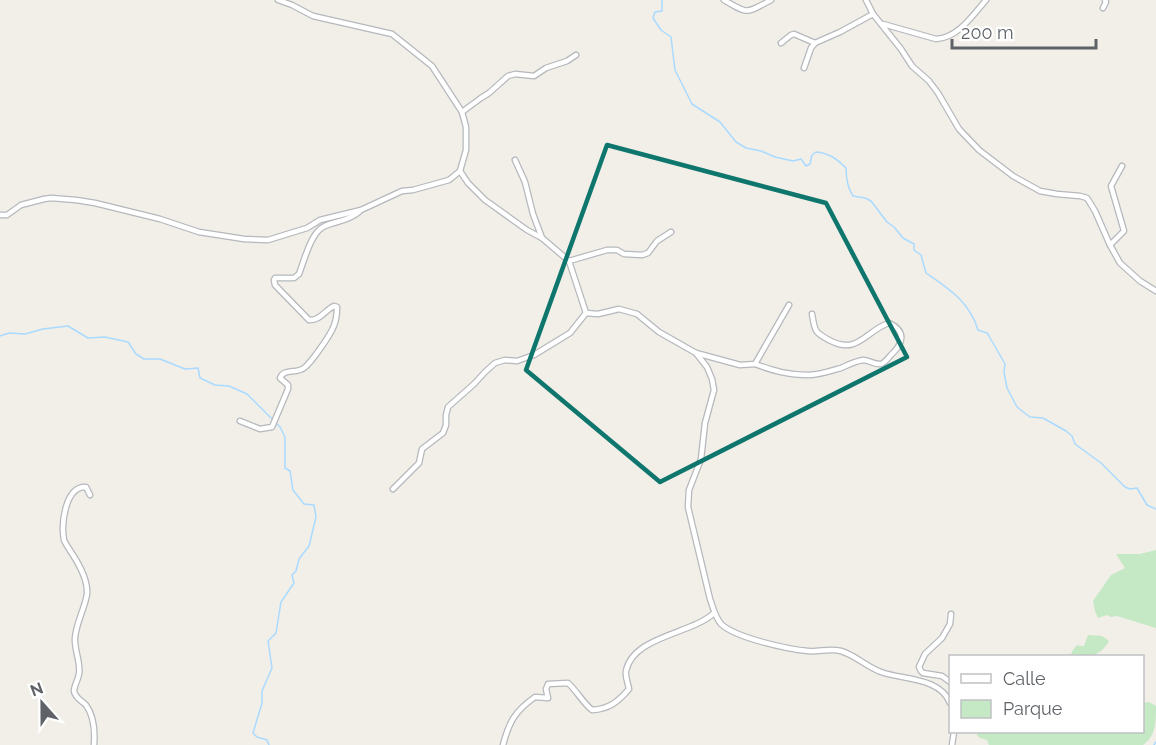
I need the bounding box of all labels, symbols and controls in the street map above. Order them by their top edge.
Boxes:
scale bar [952,12,1096,50]
text: 200 m [961,22,1014,43]
legend [949,655,1144,733]
text: Calle [1003,668,1046,689]
north arrow [12,673,72,733]
text: N [28,678,46,701]
text: Parque [1003,698,1063,719]

